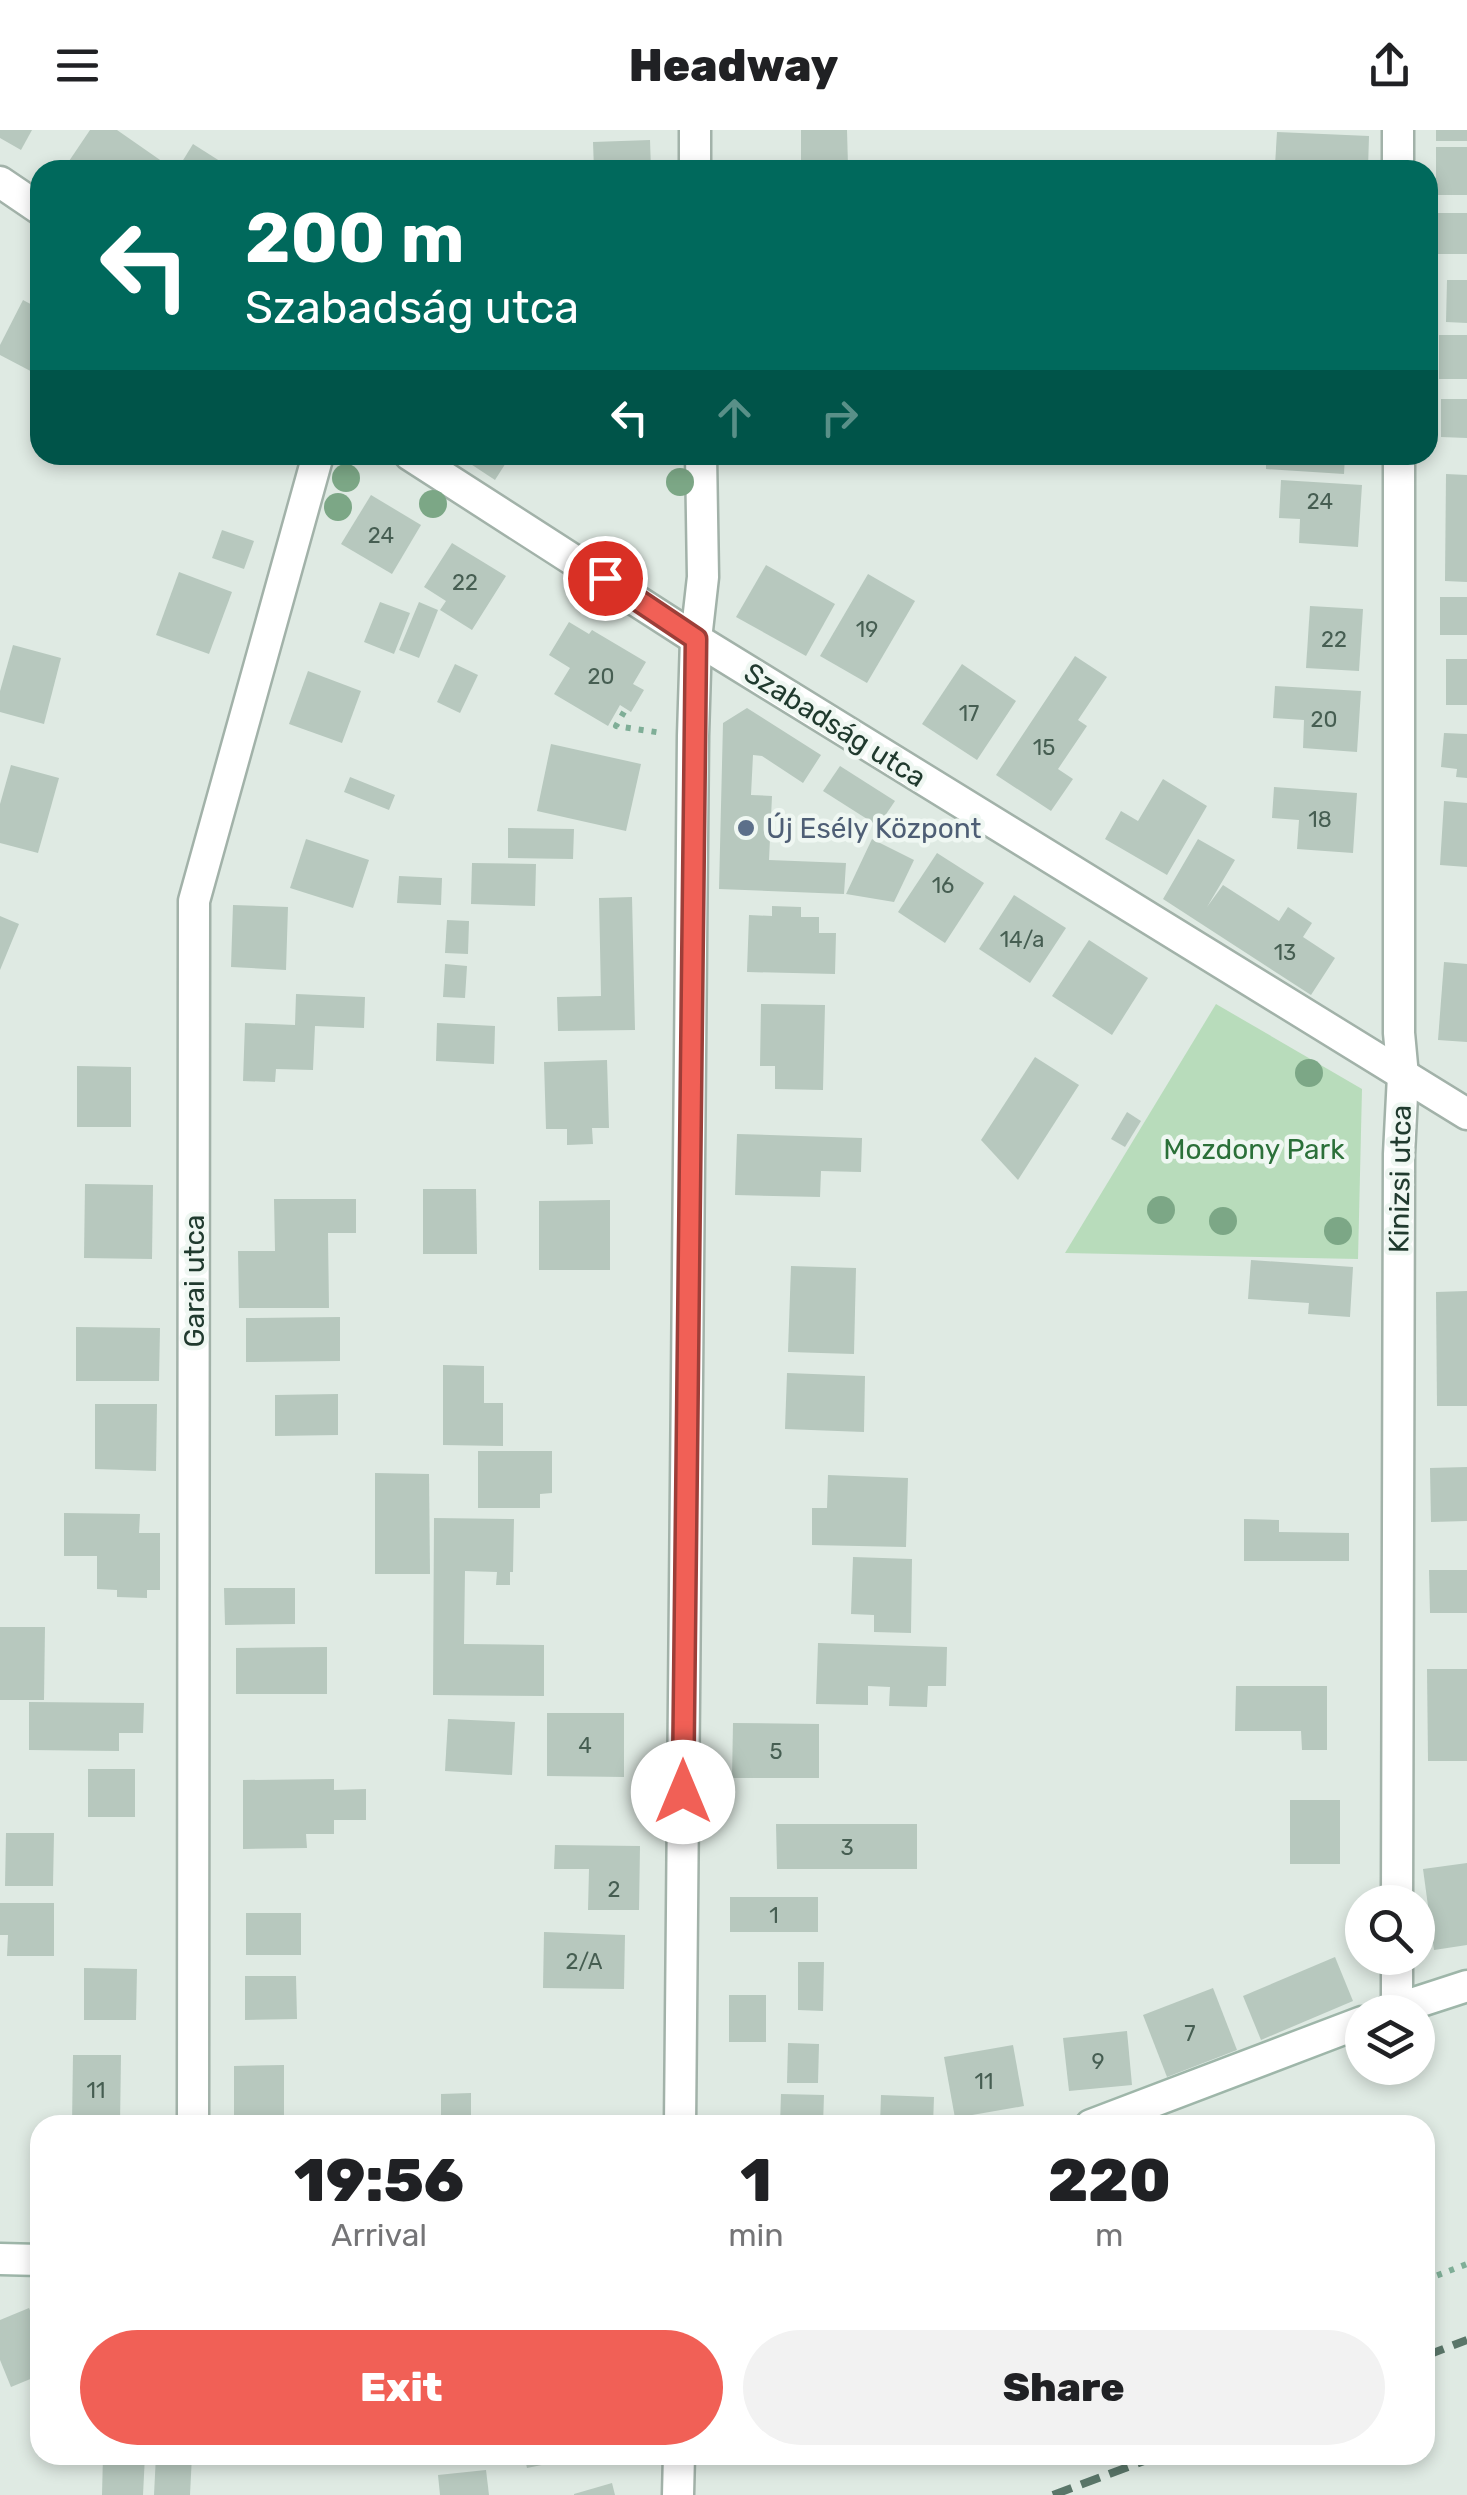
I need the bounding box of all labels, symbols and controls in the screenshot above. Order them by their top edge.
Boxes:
icon: menu [50,38,105,93]
icon: share [1362,38,1417,93]
text: Headway [629,39,838,92]
text: 200 m [245,197,465,280]
icon: left [80,200,210,330]
text: Szabadság utca [245,281,579,334]
icon: left [602,390,657,445]
icon: ahead [707,390,762,445]
icon: right [812,390,867,445]
house number: 24 [1307,488,1333,515]
house number: 24 [368,522,394,549]
pin [563,536,648,621]
icon: arrive [578,551,633,606]
house number: 22 [452,569,478,596]
house number: 19 [856,616,878,643]
house number: 22 [1321,626,1347,653]
street label: Szabadság utca [738,656,932,794]
house number: 20 [588,663,614,690]
house number: 17 [959,700,979,727]
house number: 20 [1311,706,1337,733]
house number: 15 [1033,734,1055,761]
house number: 18 [1308,806,1332,833]
place label: Új Esély Központ [766,812,982,845]
marker: Új Esély Központ [735,817,757,839]
house number: 16 [932,872,954,899]
house number: 14/a [1000,926,1044,953]
house number: 13 [1274,939,1296,966]
street label: Kinizsi utca [1382,1105,1418,1253]
park label: Mozdony Park [1163,1133,1345,1166]
street label: Garai utca [178,1215,211,1347]
house number: 4 [578,1732,592,1759]
house number: 5 [769,1738,783,1765]
position arrow [631,1740,735,1844]
house number: 3 [840,1834,854,1861]
house number: 2 [608,1876,620,1903]
map controls [1345,1885,1435,2085]
button: search [1345,1885,1435,1975]
house number: 1 [769,1902,779,1929]
house number: 2/A [566,1948,603,1975]
button: layers [1345,1995,1435,2085]
house number: 7 [1184,2020,1196,2047]
house number: 9 [1091,2048,1105,2075]
house number: 11 [975,2068,993,2095]
house number: 11 [87,2077,105,2104]
text: 19:56 [294,2145,464,2216]
text: 1 [740,2145,772,2216]
text: 220 [1048,2145,1171,2216]
text: Arrival [331,2216,427,2254]
text: min [728,2216,784,2254]
text: m [1095,2216,1124,2254]
button: Exit [80,2330,723,2445]
button: Share [743,2330,1385,2445]

